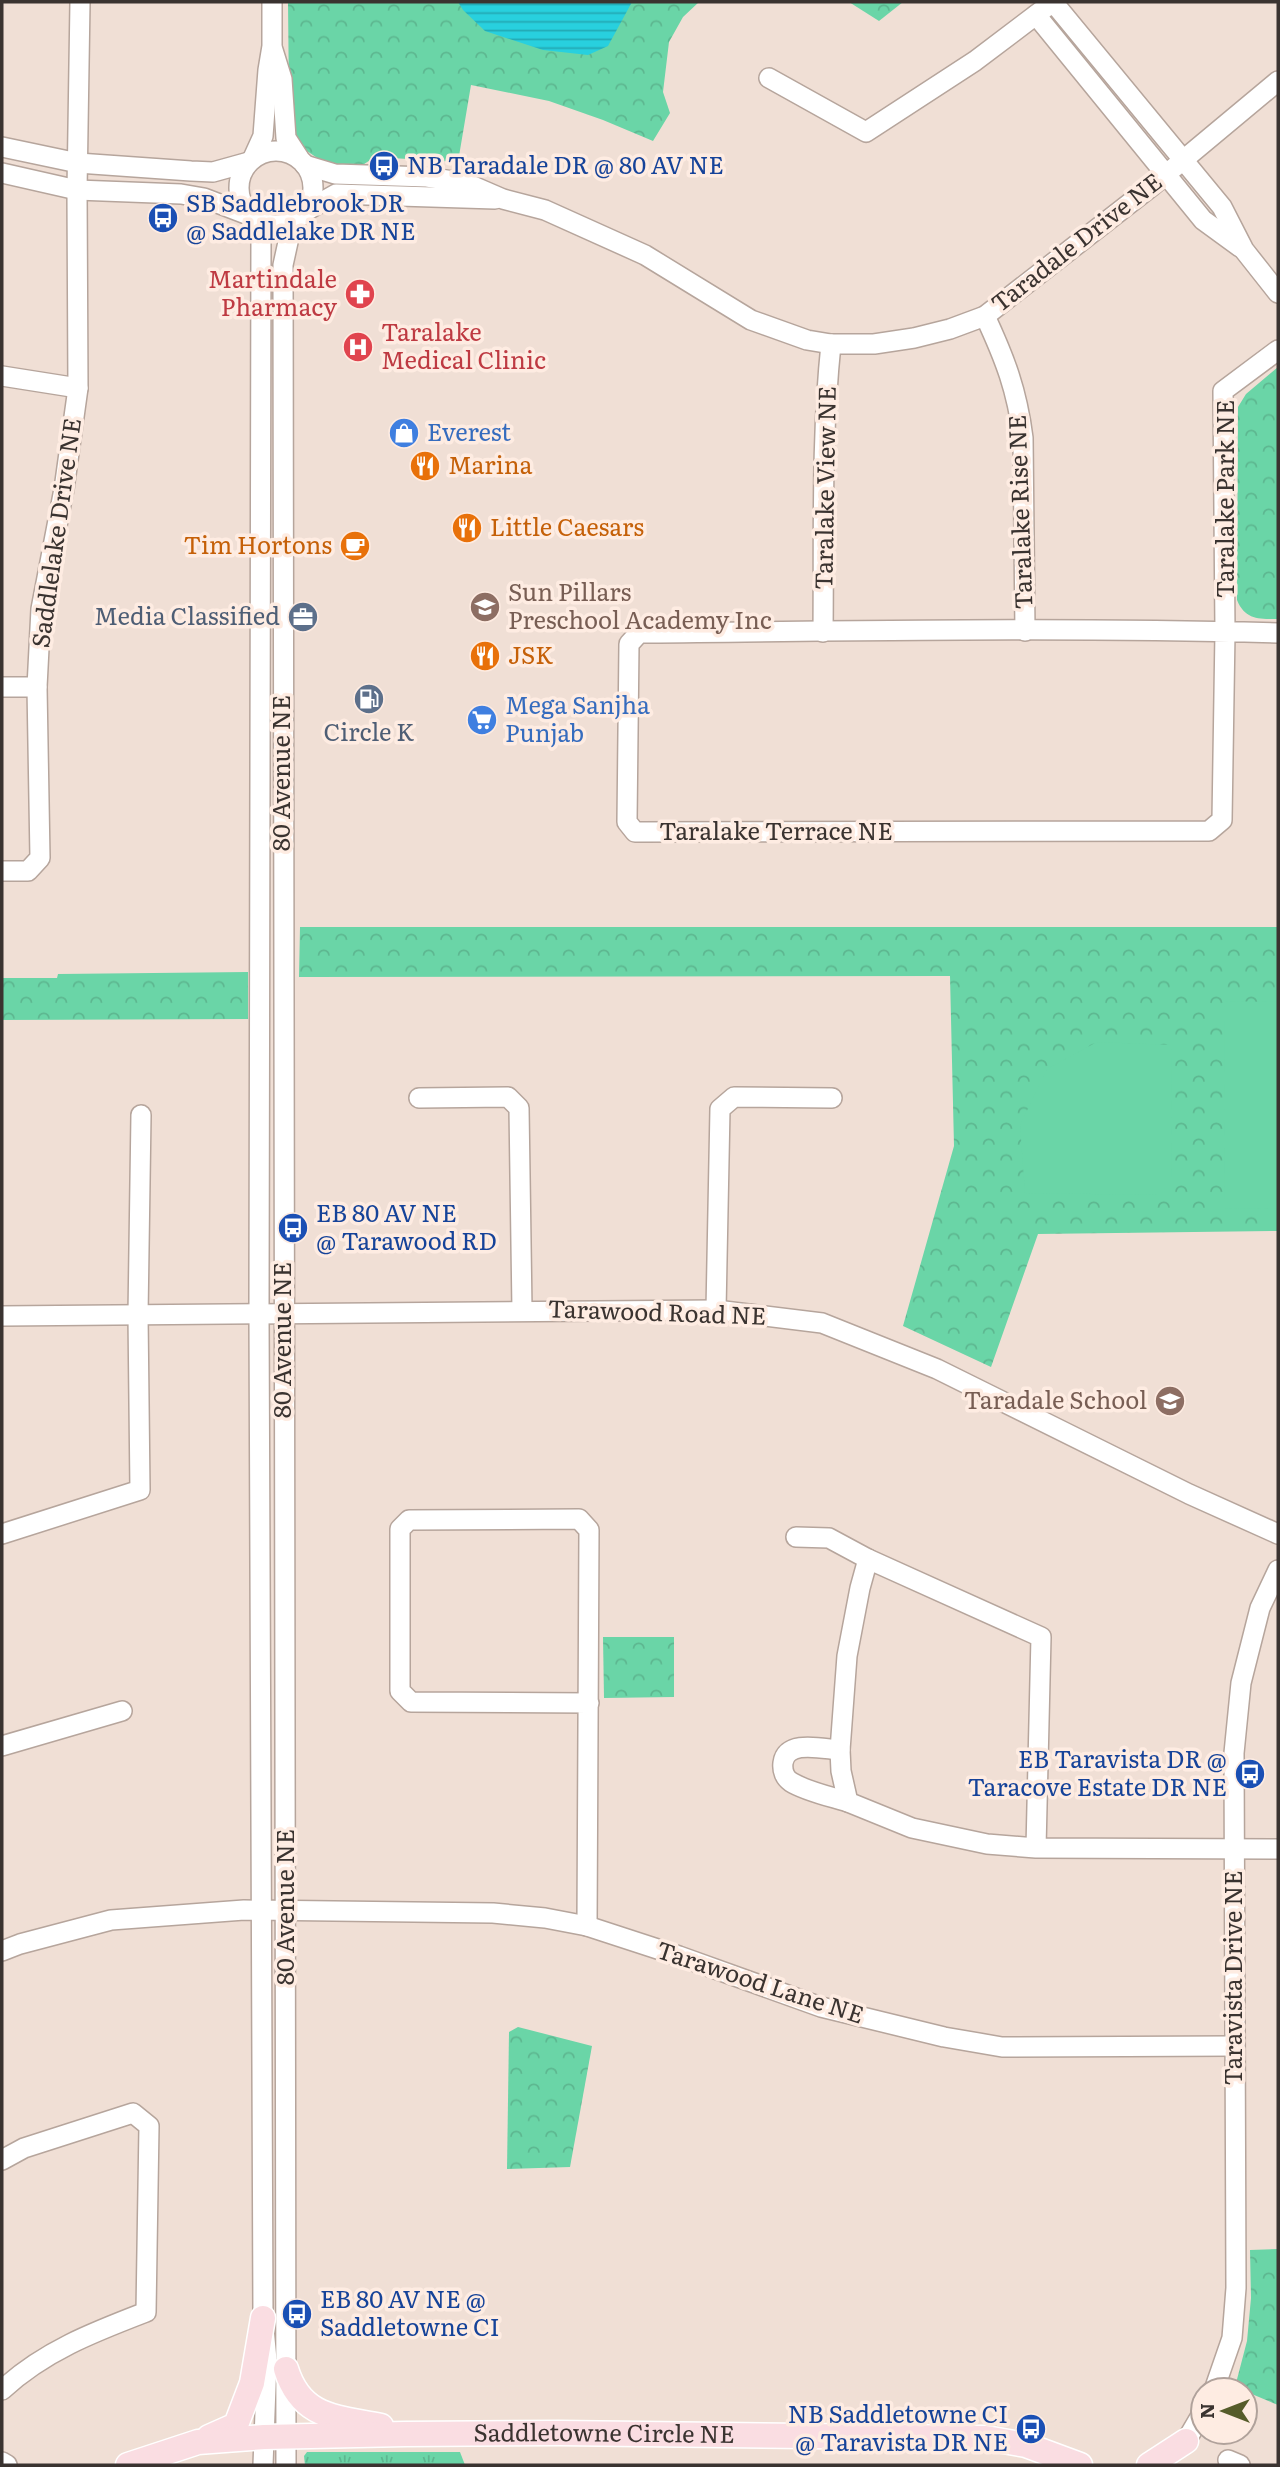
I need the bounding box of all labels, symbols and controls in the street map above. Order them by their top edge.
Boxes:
place label: NB Taradale DR @ 80 AV NE [407,146,724,181]
bus stop icon: NB Taradale DR @ 80 AV NE [367,149,401,183]
street label: Taradale Drive NE [982,163,1168,319]
place label: SB Saddlebrook DR @ Saddlelake DR NE [186,184,416,247]
bus stop icon: SB Saddlebrook DR @ Saddlelake DR NE [146,201,180,235]
place label: Martindale Pharmacy [208,260,337,323]
pharmacy icon: Martindale Pharmacy [343,277,377,311]
place label: Taralake Medical Clinic [381,313,546,376]
hospital icon: Taralake Medical Clinic [341,330,375,364]
street label: Taralake View NE [804,386,843,590]
street label: Taralake Park NE [1206,400,1241,598]
place label: Everest [427,413,511,448]
street label: Taralake Rise NE [998,414,1039,610]
street label: Saddlelake Drive NE [21,415,88,650]
shop icon: Everest [387,416,421,450]
place label: Marina [448,446,533,481]
restaurant icon: Marina [408,449,442,483]
place label: Little Caesars [490,508,644,543]
restaurant icon: Little Caesars [450,511,484,545]
place label: Tim Hortons [183,526,332,561]
cafe icon: Tim Hortons [338,529,372,563]
place label: Sun Pillars Preschool Academy Inc [508,573,772,636]
school or university icon: Sun Pillars Preschool Academy Inc [468,590,502,624]
place label: Media Classified [94,597,280,632]
office icon: Media Classified [286,600,320,634]
place label: JSK [508,636,553,671]
restaurant icon: JSK [468,639,502,673]
fuel station icon: Circle K [352,682,386,716]
place label: Mega Sanjha Punjab [505,686,650,749]
street label: 80 Avenue NE [262,695,297,851]
supermarket icon: Mega Sanjha Punjab [465,703,499,737]
place label: Circle K [324,713,414,748]
street label: Taralake Terrace NE [659,812,893,847]
place label: EB 80 AV NE @ Tarawood RD [316,1194,497,1257]
bus stop icon: EB 80 AV NE @ Tarawood RD [276,1211,310,1245]
street label: 80 Avenue NE [263,1262,298,1418]
street label: Tarawood Road NE [547,1289,767,1332]
place label: Taradale School [964,1381,1147,1416]
school or university icon: Taradale School [1153,1384,1187,1418]
place label: EB Taravista DR @ Taracove Estate DR NE [967,1740,1227,1803]
bus stop icon: EB Taravista DR @ Taracove Estate DR NE [1233,1757,1267,1791]
street label: 80 Avenue NE [266,1829,301,1985]
street label: Taravista Drive NE [1214,1870,1249,2086]
street label: Tarawood Lane NE [652,1931,869,2031]
place label: EB 80 AV NE @ Saddletowne CI [320,2280,500,2343]
bus stop icon: EB 80 AV NE @ Saddletowne CI [280,2297,314,2331]
north arrow [1189,2376,1259,2446]
place label: NB Saddletowne CI @ Taravista DR NE [788,2395,1008,2458]
text: N [1192,2403,1220,2419]
bus stop icon: NB Saddletowne CI @ Taravista DR NE [1014,2412,1048,2446]
street label: Saddletowne Circle NE [473,2413,735,2450]

